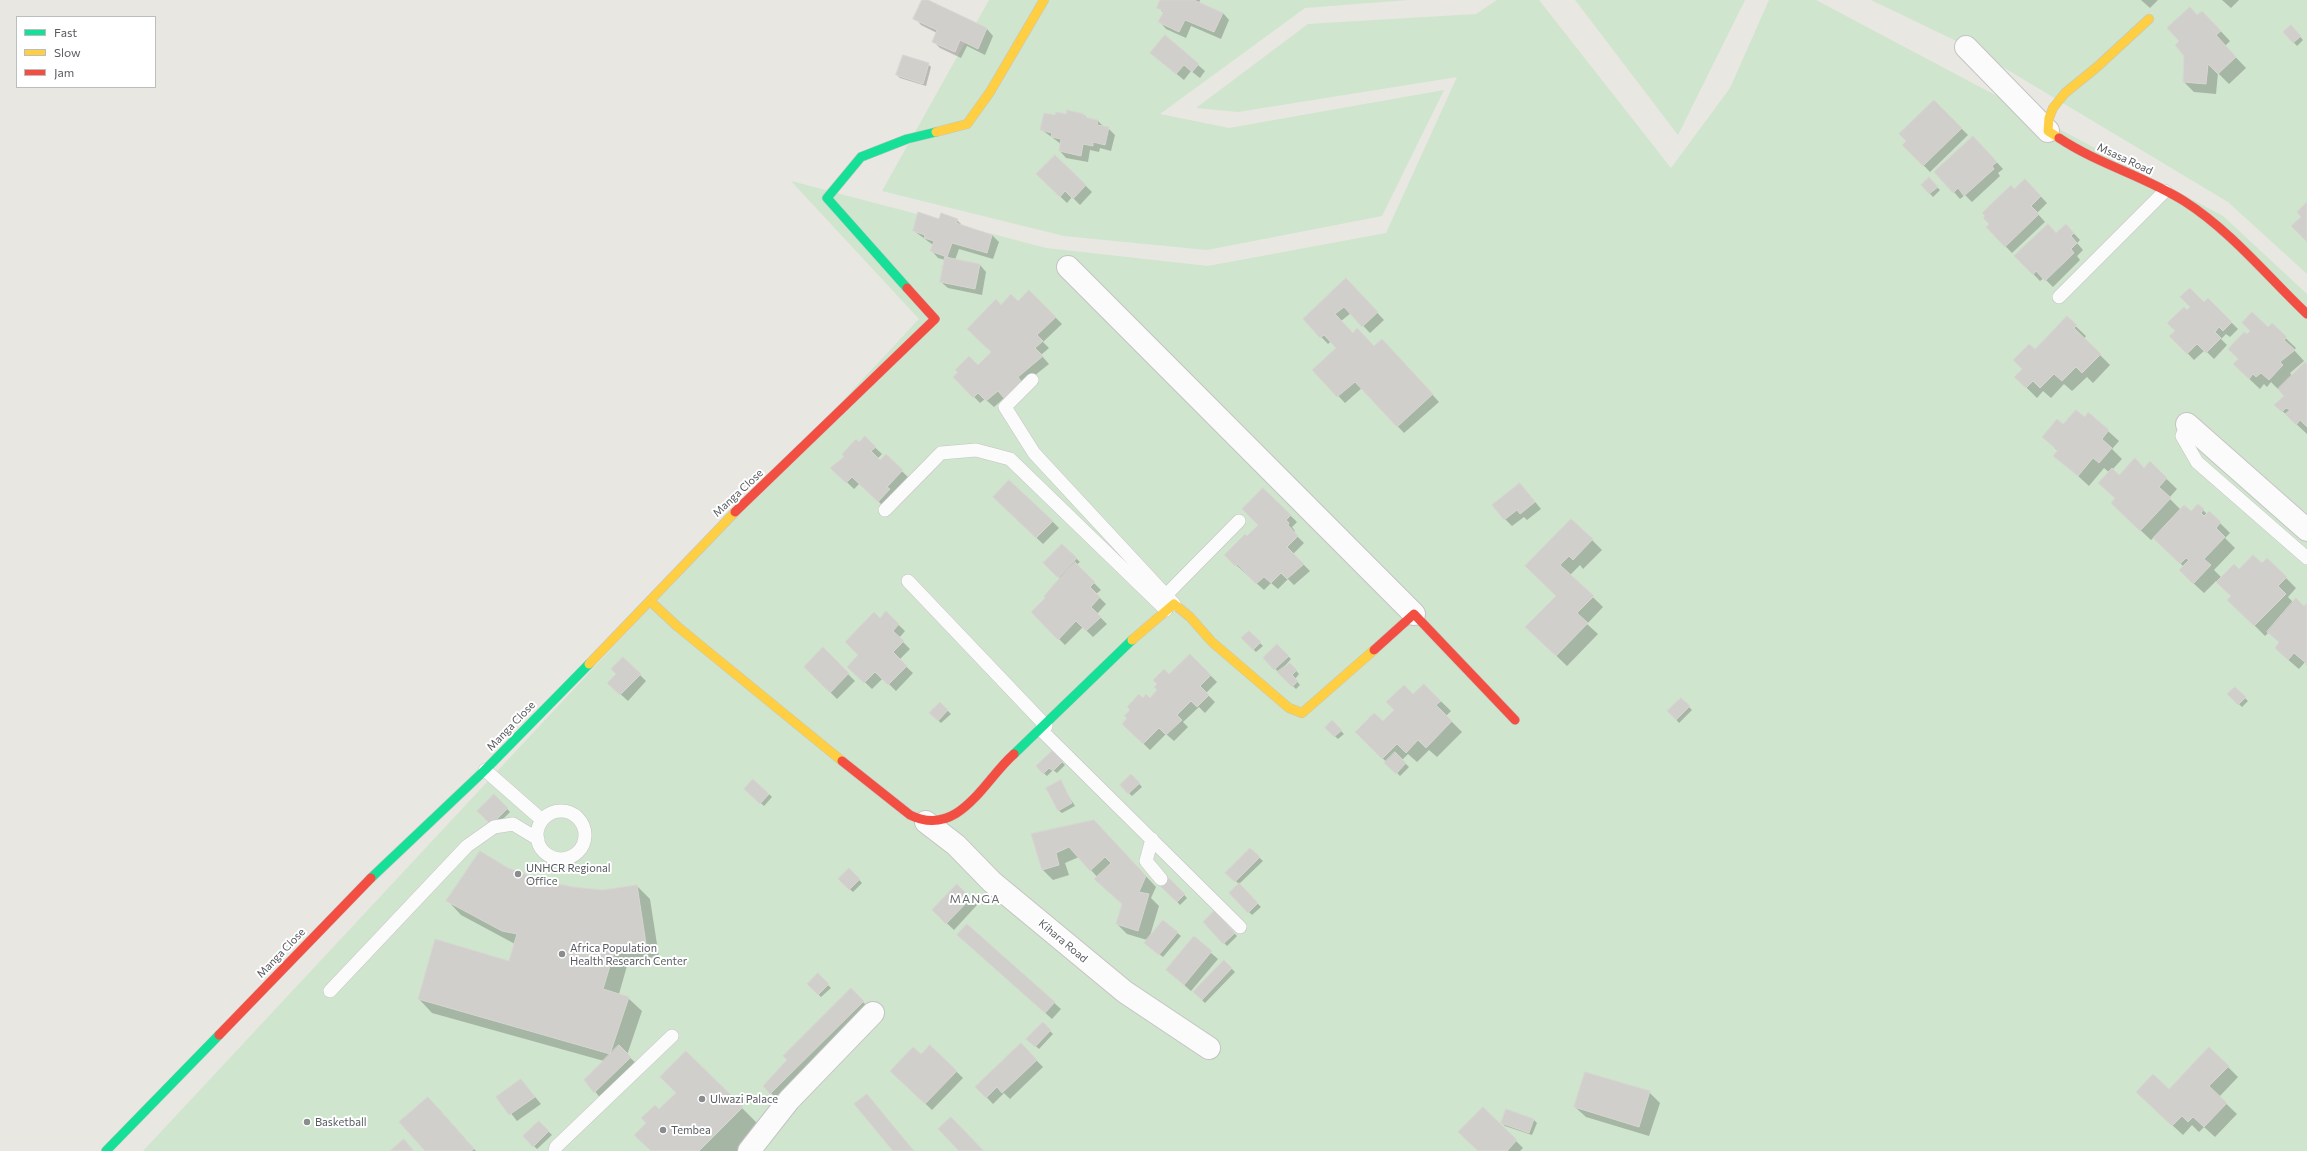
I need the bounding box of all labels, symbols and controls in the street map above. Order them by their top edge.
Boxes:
legend [16,16,156,88]
text: Fast [54,25,77,39]
text: Slow [54,45,81,59]
text: Jam [54,65,74,79]
street label: Msasa Road [2095,140,2155,178]
street label: Manga Close [710,466,766,520]
street label: Manga Close [484,698,538,754]
place label: UNHCR Regional Office [526,861,611,887]
marker: UNHCR Regional Office [513,869,523,879]
district label: MANGA [950,892,1000,906]
street label: Kihara Road [1036,917,1090,965]
street label: Manga Close [254,925,308,981]
place label: Africa Population Health Research Center [570,941,687,967]
marker: Africa Population Health Research Center [557,949,567,959]
place label: Ulwazi Palace [710,1092,778,1106]
marker: Ulwazi Palace [697,1094,707,1104]
place label: Basketball [315,1115,367,1129]
marker: Basketball [302,1117,312,1127]
place label: Tembea [671,1123,711,1137]
marker: Tembea [658,1125,668,1135]

